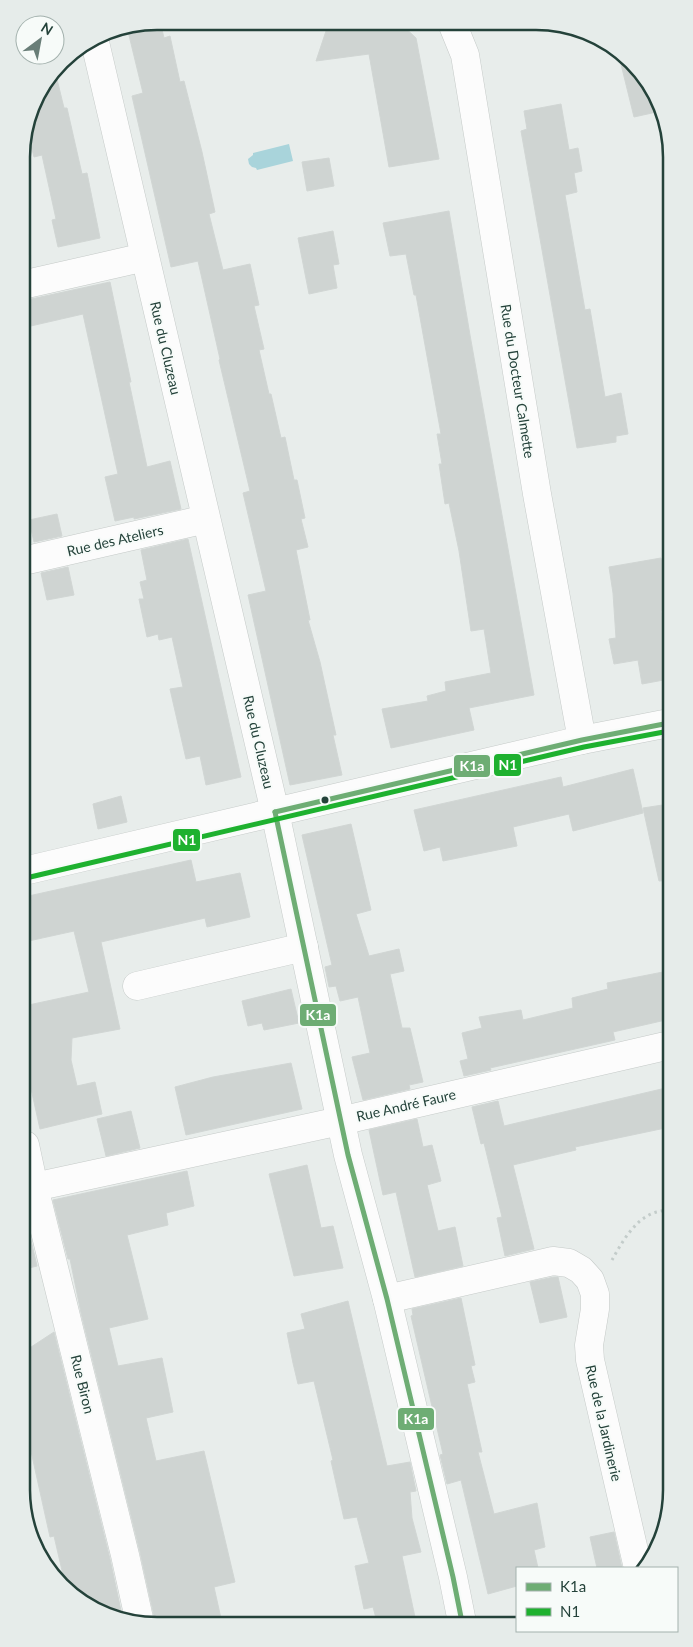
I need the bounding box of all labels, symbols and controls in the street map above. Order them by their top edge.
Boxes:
north arrow [15,15,65,65]
text: N [38,18,56,39]
street label: Rue du Cluzeau [147,300,185,396]
street label: Rue du Docteur Calmette [497,303,539,459]
street label: Rue des Ateliers [65,521,165,559]
street label: Rue du Cluzeau [240,694,278,790]
line badge: N1 [493,753,522,777]
line badge: K1a [453,754,491,778]
text: N1 [499,756,517,773]
text: K1a [460,757,484,774]
unlabelled marker [320,795,330,805]
line badge: N1 [172,828,201,852]
text: N1 [178,831,196,848]
line badge: K1a [299,1003,337,1027]
text: K1a [306,1006,330,1023]
street label: Rue André Faure [355,1085,457,1125]
street label: Rue Biron [67,1353,99,1415]
street label: Rue de la Jardinerie [582,1363,626,1483]
line badge: K1a [397,1407,435,1431]
text: K1a [404,1410,428,1427]
legend [516,1567,678,1632]
text: K1a [560,1577,586,1595]
text: N1 [560,1602,580,1620]

